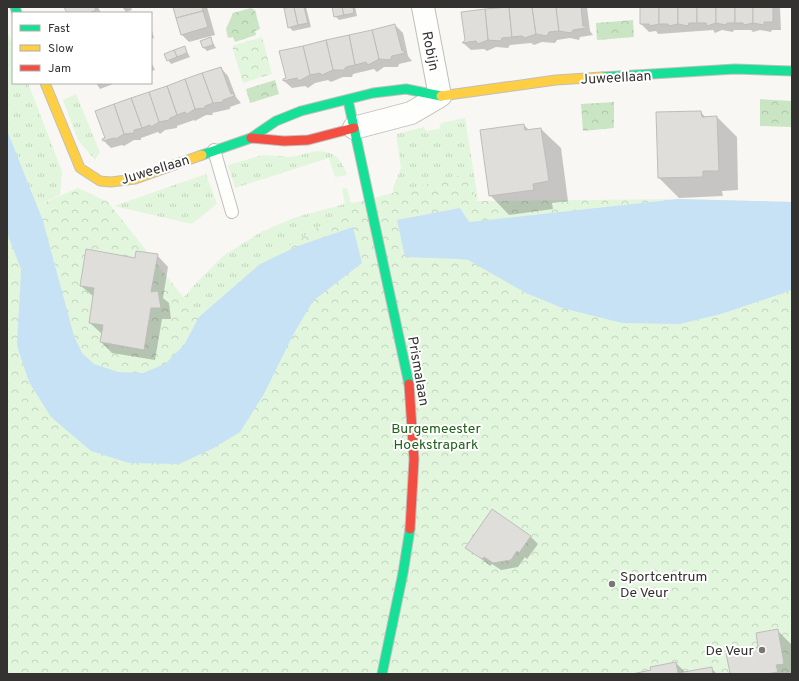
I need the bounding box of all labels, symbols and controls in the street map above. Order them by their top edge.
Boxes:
legend [12,12,152,84]
text: Fast [48,21,70,37]
street label: Robijn [417,30,442,73]
text: Slow [48,41,74,57]
text: Jam [48,61,71,77]
street label: Juweellaan [580,68,652,89]
street label: Juweellaan [119,152,192,189]
street label: Prismalaan [403,335,432,407]
park label: Burgemeester Hoekstrapark [391,421,481,454]
place label: Sportcentrum De Veur [620,569,707,602]
marker: Sportcentrum De Veur [607,579,617,589]
place label: De Veur [706,643,755,660]
marker: De Veur [757,645,767,655]

